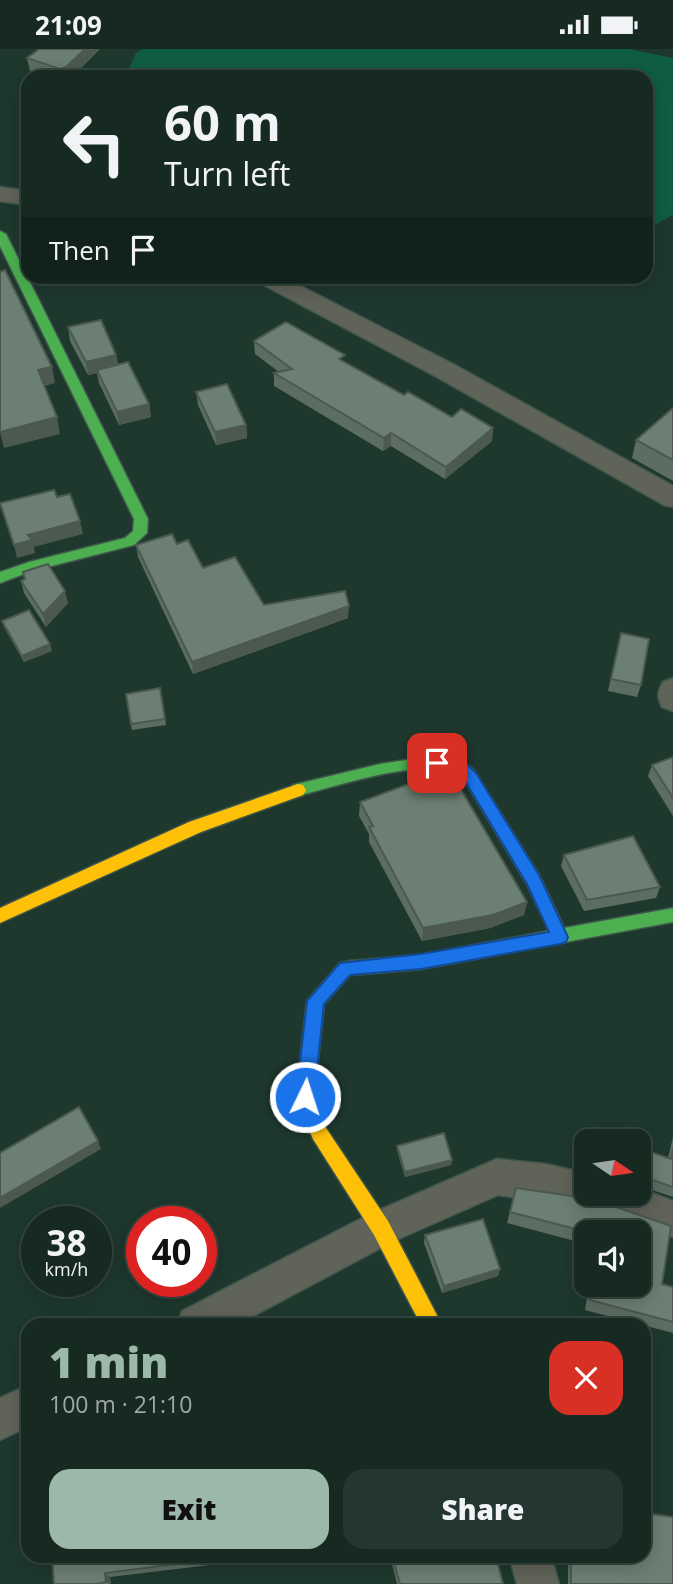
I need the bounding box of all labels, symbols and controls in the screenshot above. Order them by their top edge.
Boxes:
text: 21:09 [35,7,102,43]
text: 60 m [164,89,281,155]
icon: left [49,98,140,189]
text: Turn left [164,152,290,195]
icon: arrive [124,231,162,269]
text: Then [49,232,110,268]
pin [407,733,467,793]
icon: arrive [418,744,456,782]
position arrow [268,1060,342,1134]
north arrow [574,1129,651,1206]
map controls [574,1129,651,1297]
speed limit sign: 40 [126,1206,217,1297]
text: 38 [46,1219,87,1266]
button: sound [574,1220,651,1297]
text: km/h [45,1257,88,1281]
text: 1 min [49,1333,168,1390]
button: close [549,1341,623,1415]
text: 100 m · 21:10 [49,1388,192,1420]
button: Exit [49,1469,329,1549]
button: Share [343,1469,623,1549]

